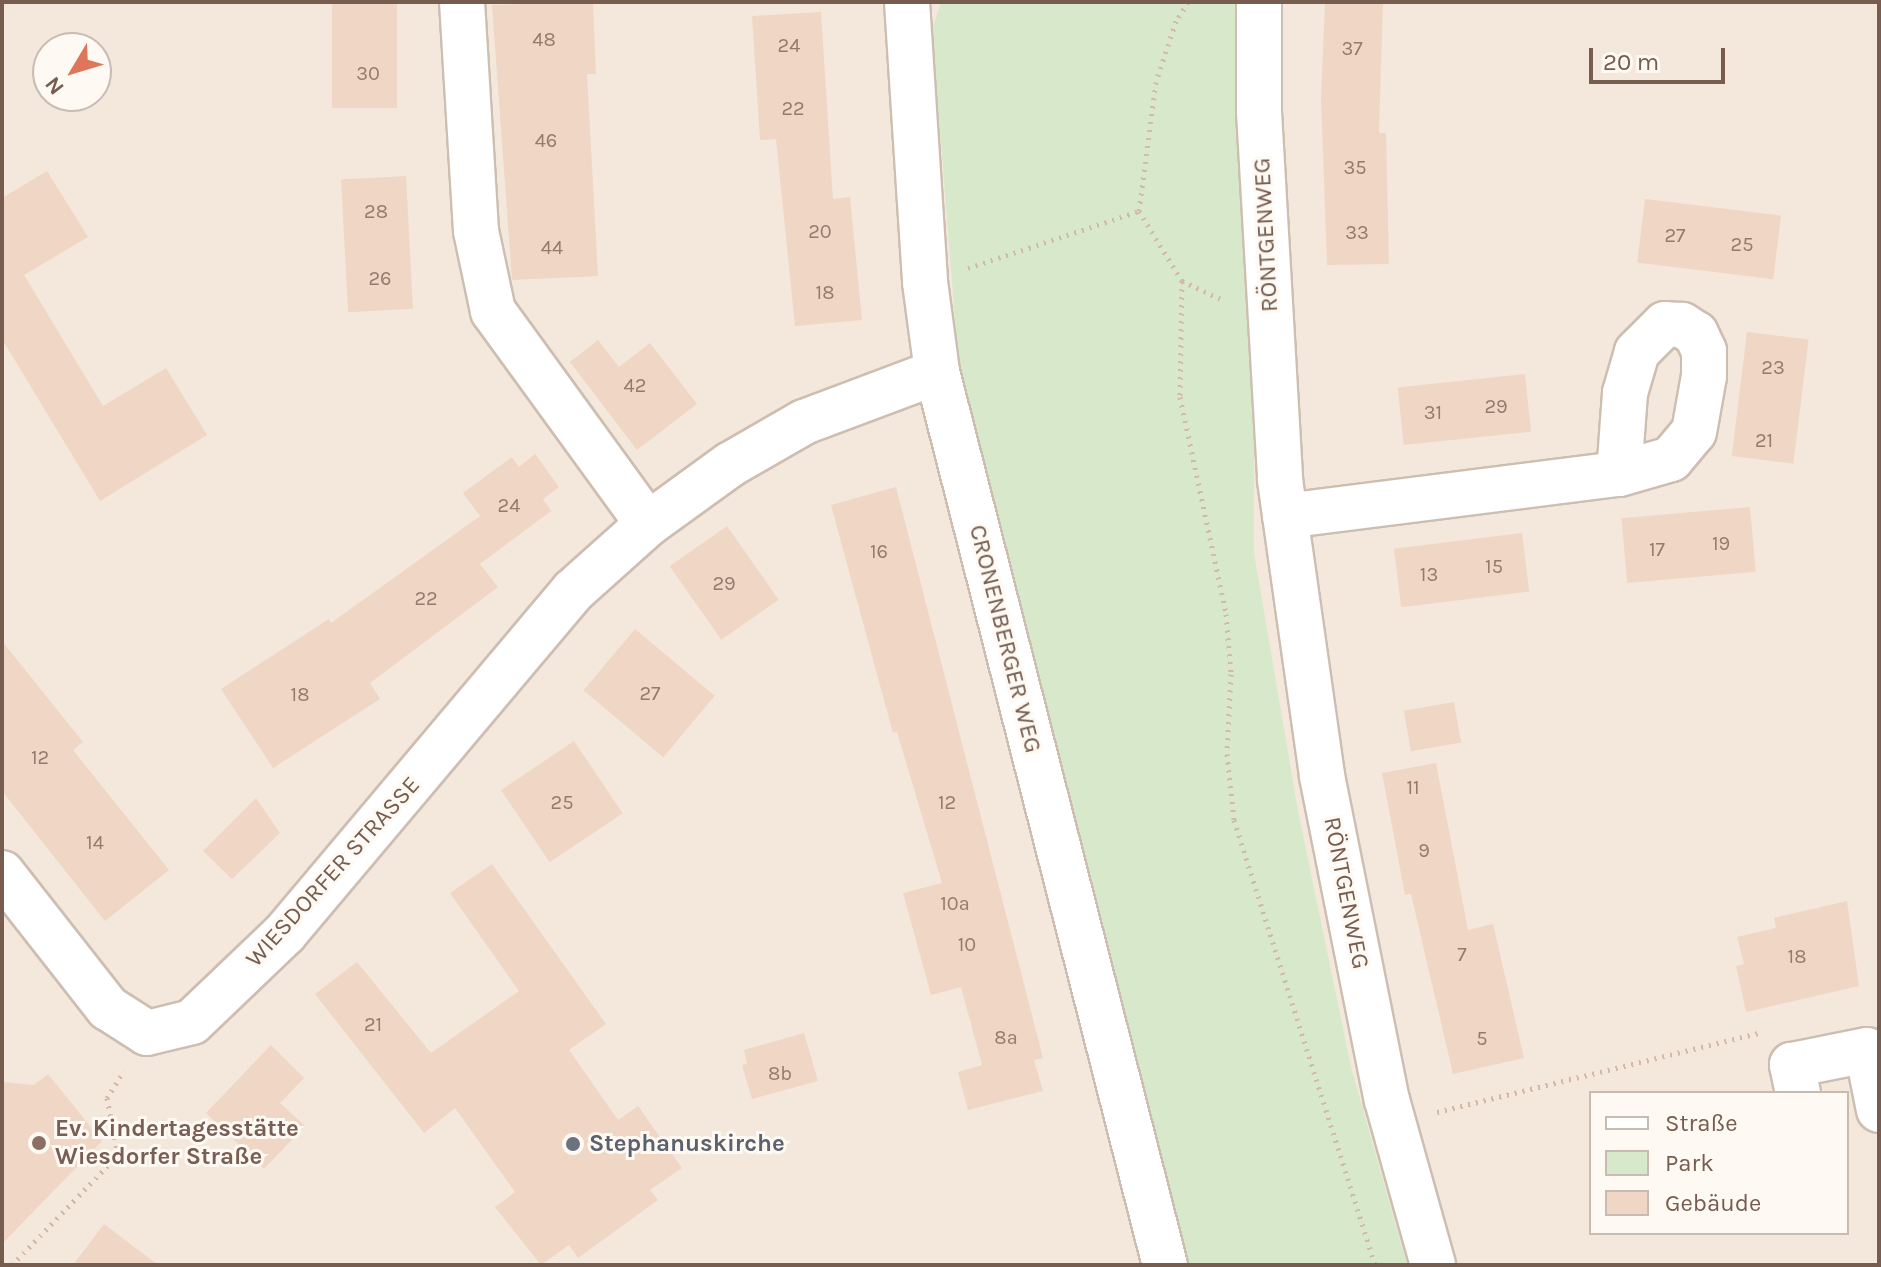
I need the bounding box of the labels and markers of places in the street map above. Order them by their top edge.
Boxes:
place label: Ev. Kindertagesstätte Wiesdorfer Straße [55,1115,299,1171]
place label: Stephanuskirche [589,1130,785,1158]
marker: Ev. Kindertagesstätte Wiesdorfer Straße [30,1134,48,1152]
marker: Stephanuskirche [564,1135,582,1153]

